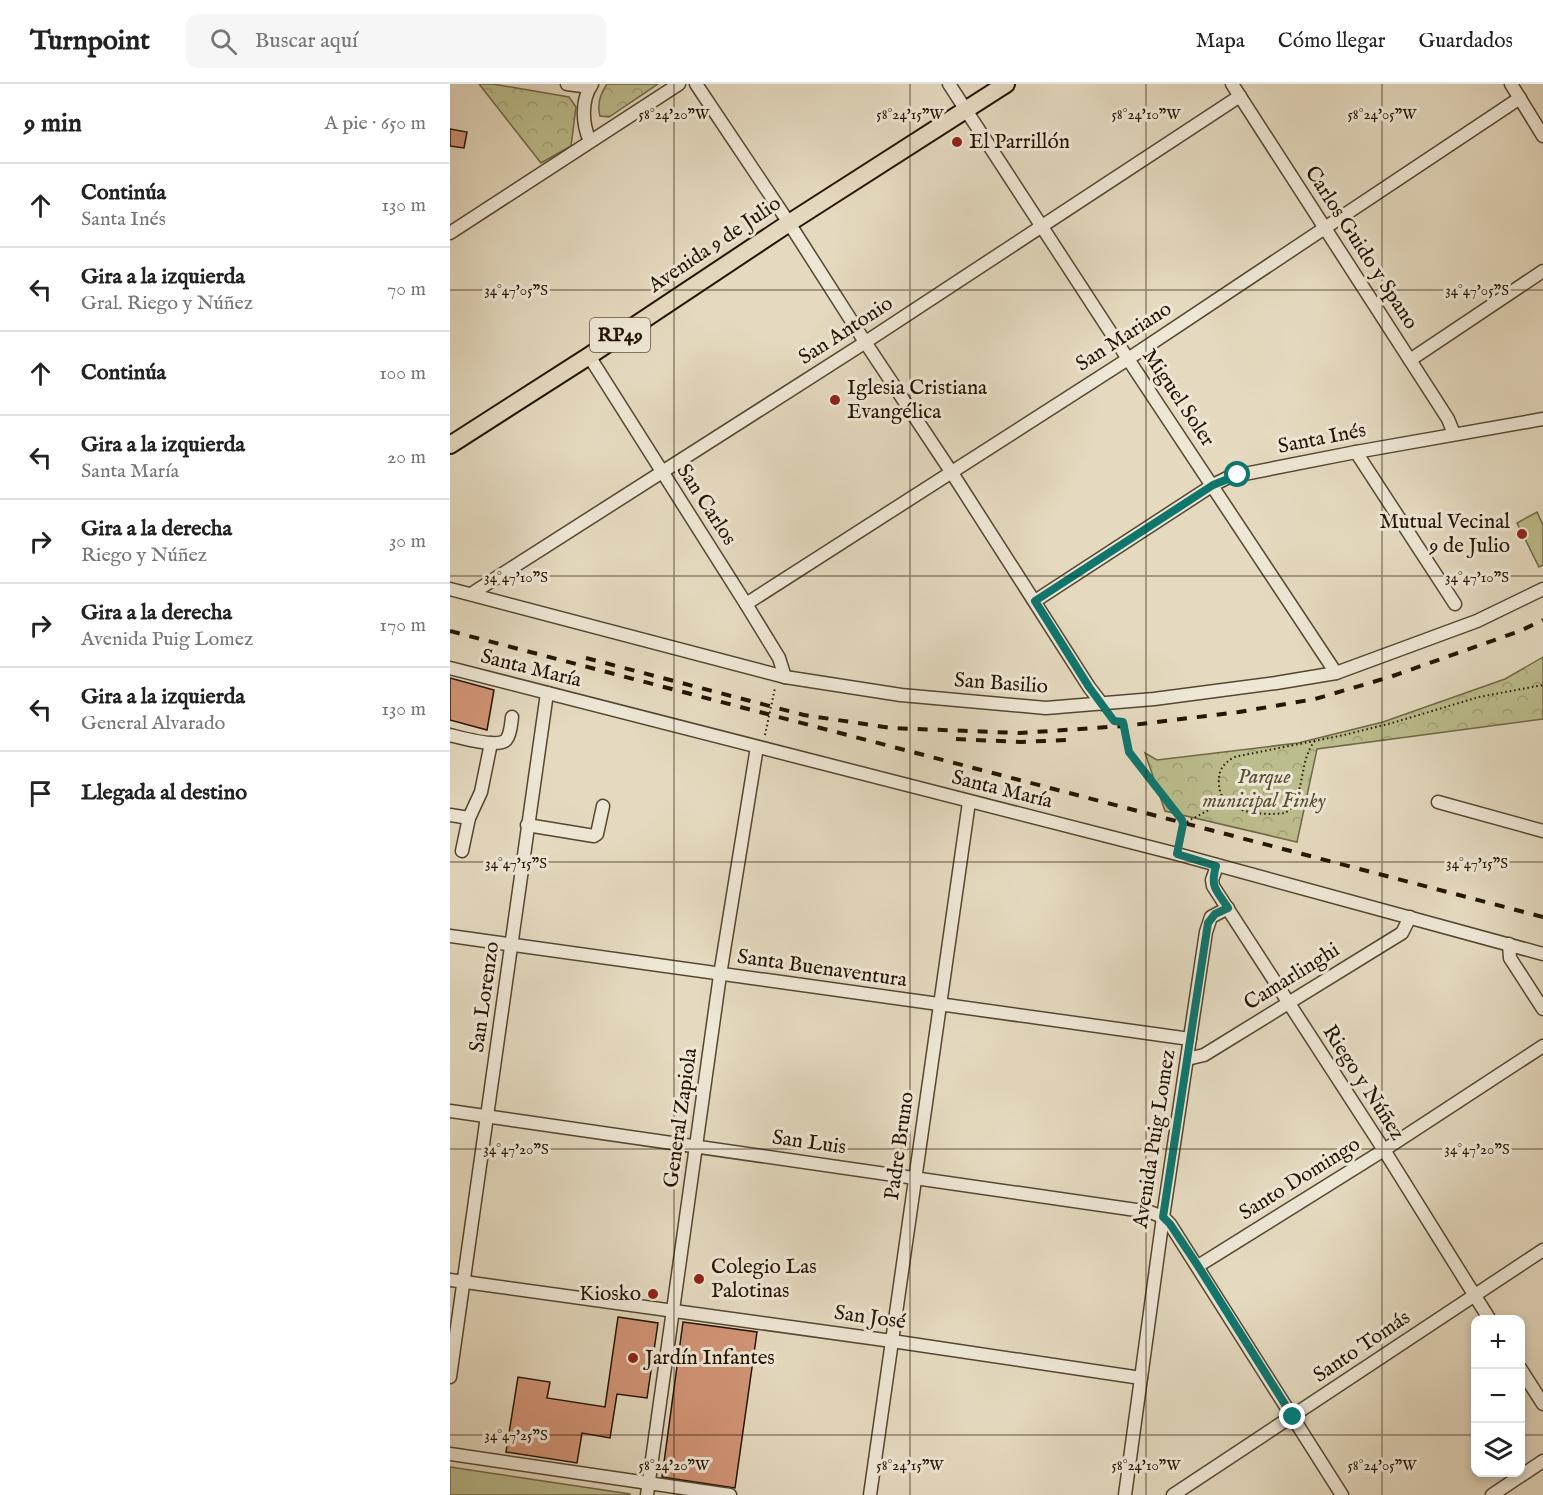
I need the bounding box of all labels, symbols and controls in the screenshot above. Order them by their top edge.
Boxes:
search box [186,14,606,68]
text: Turnpoint [30,24,150,59]
icon: search [207,25,240,58]
text: Buscar aquí [255,27,358,55]
text: Mapa [1196,28,1245,55]
text: Cómo llegar [1278,28,1385,55]
text: Guardados [1418,28,1513,55]
text: 58°24'20"W [639,105,710,124]
text: 58°24'15"W [876,105,944,124]
text: 58°24'10"W [1111,105,1181,124]
text: 58°24'05"W [1347,105,1417,124]
text: 9 min [24,107,82,140]
text: A pie · 650 m [325,111,426,136]
place label: El Parrillón [969,129,1070,156]
marker: El Parrillón [950,135,964,149]
street label: Carlos Guido y Spano [1298,161,1424,335]
text: Continúa [81,179,166,207]
icon: ahead [24,189,57,222]
street label: Avenida 9 de Julio [642,191,787,300]
text: 130 m [381,193,426,218]
text: Santa Inés [81,207,166,232]
text: Gira a la izquierda [81,263,245,291]
icon: left [24,273,57,306]
text: 70 m [387,277,426,302]
text: 34°47'05"S [484,281,548,300]
text: 34°47'05"S [1445,281,1509,300]
street label: San Antonio [794,290,898,372]
text: Gral. Riego y Núñez [81,291,253,316]
street label: San Mariano [1071,296,1177,378]
road number: RP49 [590,318,650,352]
street label: Miguel Soler [1135,344,1221,452]
icon: ahead [24,357,57,390]
text: Continúa [81,359,166,387]
text: 100 m [379,361,426,386]
place label: Iglesia Cristiana Evangélica [847,375,988,426]
marker: Iglesia Cristiana Evangélica [828,393,842,407]
street label: Santa Inés [1276,417,1368,461]
text: Gira a la izquierda [81,431,245,459]
icon: left [24,441,57,474]
text: 20 m [387,445,426,470]
text: Santa María [81,459,179,484]
street label: San Carlos [670,459,742,551]
route start [1224,461,1250,487]
place label: Mutual Vecinal 9 de Julio [1379,509,1510,560]
text: Gira a la derecha [81,515,232,543]
icon: right [24,525,57,558]
marker: Mutual Vecinal 9 de Julio [1515,527,1529,541]
text: 30 m [389,529,426,554]
text: Riego y Núñez [81,543,207,568]
text: 34°47'10"S [484,568,548,587]
text: 34°47'10"S [1445,568,1509,587]
text: Gira a la derecha [81,599,232,627]
icon: right [24,609,57,642]
text: 170 m [380,613,426,638]
text: Avenida Puig Lomez [81,627,253,652]
street label: Santa María [478,643,585,695]
street label: San Basilio [953,667,1049,701]
text: Gira a la izquierda [81,683,245,711]
icon: left [24,693,57,726]
text: 130 m [381,697,426,722]
text: General Alvarado [81,711,225,736]
street label: Santa María [949,764,1056,816]
park label: Parque municipal Finky [1202,764,1326,815]
icon: arrive [24,777,57,810]
text: Llegada al destino [81,779,247,807]
text: 34°47'15"S [485,854,547,873]
text: 34°47'15"S [1446,854,1508,873]
street label: Camarlinghi [1239,937,1345,1017]
street label: San Lorenzo [464,940,506,1054]
street label: Santa Buenaventura [735,944,910,994]
street label: Riego y Núñez [1316,1020,1410,1146]
street label: General Zapiola [658,1045,704,1190]
street label: Avenida Puig Lomez [1127,1047,1183,1231]
street label: Padre Bruno [879,1090,921,1202]
street label: San Luis [770,1124,848,1162]
street label: Santo Domingo [1234,1131,1366,1227]
text: 34°47'20"S [483,1140,549,1159]
text: 34°47'20"S [1444,1140,1510,1159]
place label: Colegio Las Palotinas [711,1254,817,1305]
marker: Colegio Las Palotinas [692,1272,706,1286]
place label: Kiosko [579,1281,641,1308]
marker: Kiosko [646,1287,660,1301]
street label: San José [832,1300,908,1336]
street label: Santo Tomás [1308,1305,1416,1389]
map controls [1471,1315,1525,1477]
button: + [1471,1315,1525,1369]
place label: Jardín Infantes [643,1345,775,1372]
marker: Jardín Infantes [626,1351,640,1365]
button: − [1471,1369,1525,1423]
route end [1279,1403,1305,1429]
button: layers [1471,1423,1525,1477]
text: 34°47'25"S [484,1426,548,1445]
text: 58°24'20"W [639,1456,710,1475]
text: 58°24'15"W [876,1456,944,1475]
text: 58°24'10"W [1111,1456,1181,1475]
text: 58°24'05"W [1347,1456,1417,1475]

